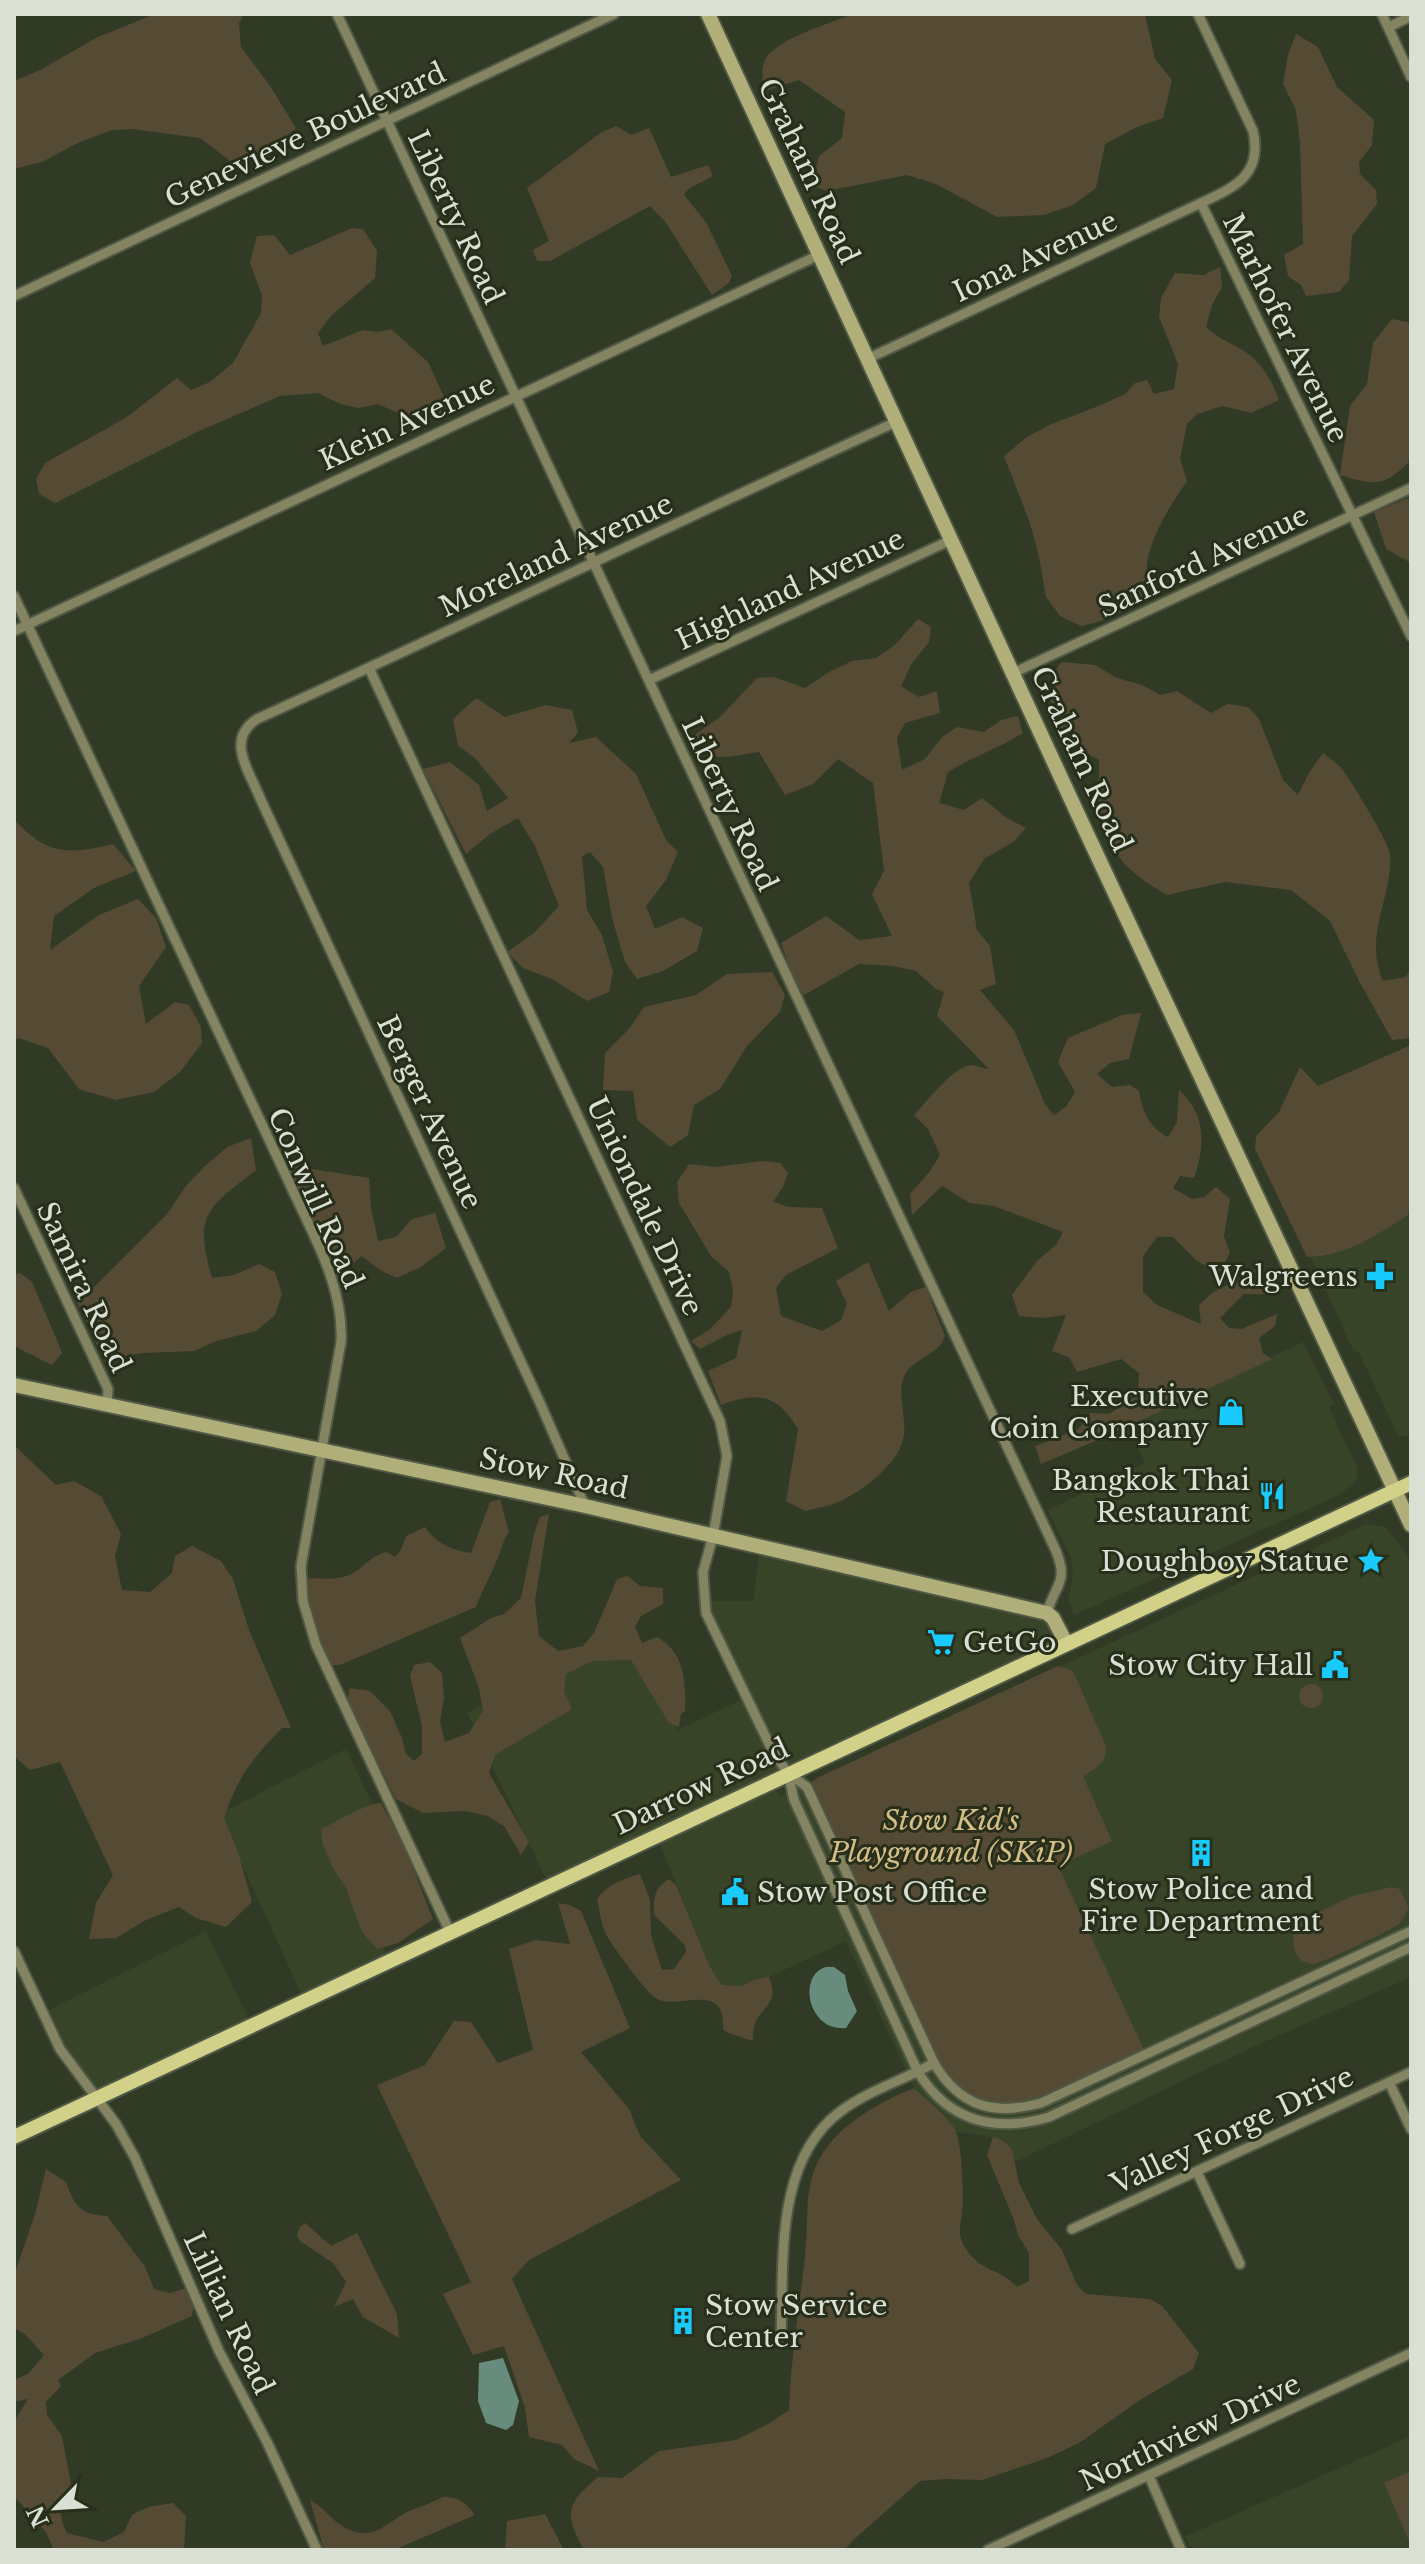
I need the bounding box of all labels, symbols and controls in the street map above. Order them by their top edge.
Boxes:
street label: Genevieve Boulevard [159,55,451,216]
street label: Graham Road [750,73,867,270]
street label: Liberty Road [400,125,511,310]
street label: Iona Avenue [948,203,1123,310]
street label: Marhofer Avenue [1215,208,1356,448]
street label: Klein Avenue [314,367,500,478]
street label: Moreland Avenue [434,486,678,625]
street label: Sanford Avenue [1093,497,1314,625]
street label: Highland Avenue [671,521,910,658]
street label: Graham Road [1023,661,1140,858]
street label: Liberty Road [674,712,785,897]
street label: Berger Avenue [369,1010,490,1215]
street label: Uniondale Drive [579,1091,711,1321]
street label: Conwill Road [260,1103,371,1294]
street label: Samira Road [29,1196,138,1378]
place label: Walgreens [1208,1259,1358,1294]
pharmacy icon: Walgreens [1365,1261,1395,1291]
place label: Executive Coin Company [989,1379,1209,1446]
shop icon: Executive Coin Company [1216,1397,1246,1427]
street label: Stow Road [476,1441,632,1506]
place label: Bangkok Thai Restaurant [1052,1463,1250,1530]
restaurant icon: Bangkok Thai Restaurant [1257,1481,1287,1511]
place label: Doughboy Statue [1101,1544,1349,1579]
place icon: Doughboy Statue [1356,1546,1386,1576]
place label: GetGo [963,1625,1057,1660]
supermarket icon: GetGo [926,1627,956,1657]
place label: Stow City Hall [1108,1648,1313,1683]
public building icon: Stow City Hall [1320,1650,1350,1680]
street label: Darrow Road [608,1730,795,1842]
park label: Stow Kid's Playground (SKiP) [828,1803,1073,1870]
building icon: Stow Police and Fire Department [1186,1838,1216,1868]
place label: Stow Police and Fire Department [1081,1872,1322,1939]
place label: Stow Post Office [757,1875,987,1910]
public building icon: Stow Post Office [720,1877,750,1907]
street label: Valley Forge Drive [1104,2059,1359,2202]
street label: Lillian Road [176,2227,281,2400]
place label: Stow Service Center [705,2288,888,2355]
building icon: Stow Service Center [668,2306,698,2336]
street label: Northview Drive [1075,2366,1306,2499]
north arrow [16,2468,96,2548]
text: N [22,2501,55,2531]

